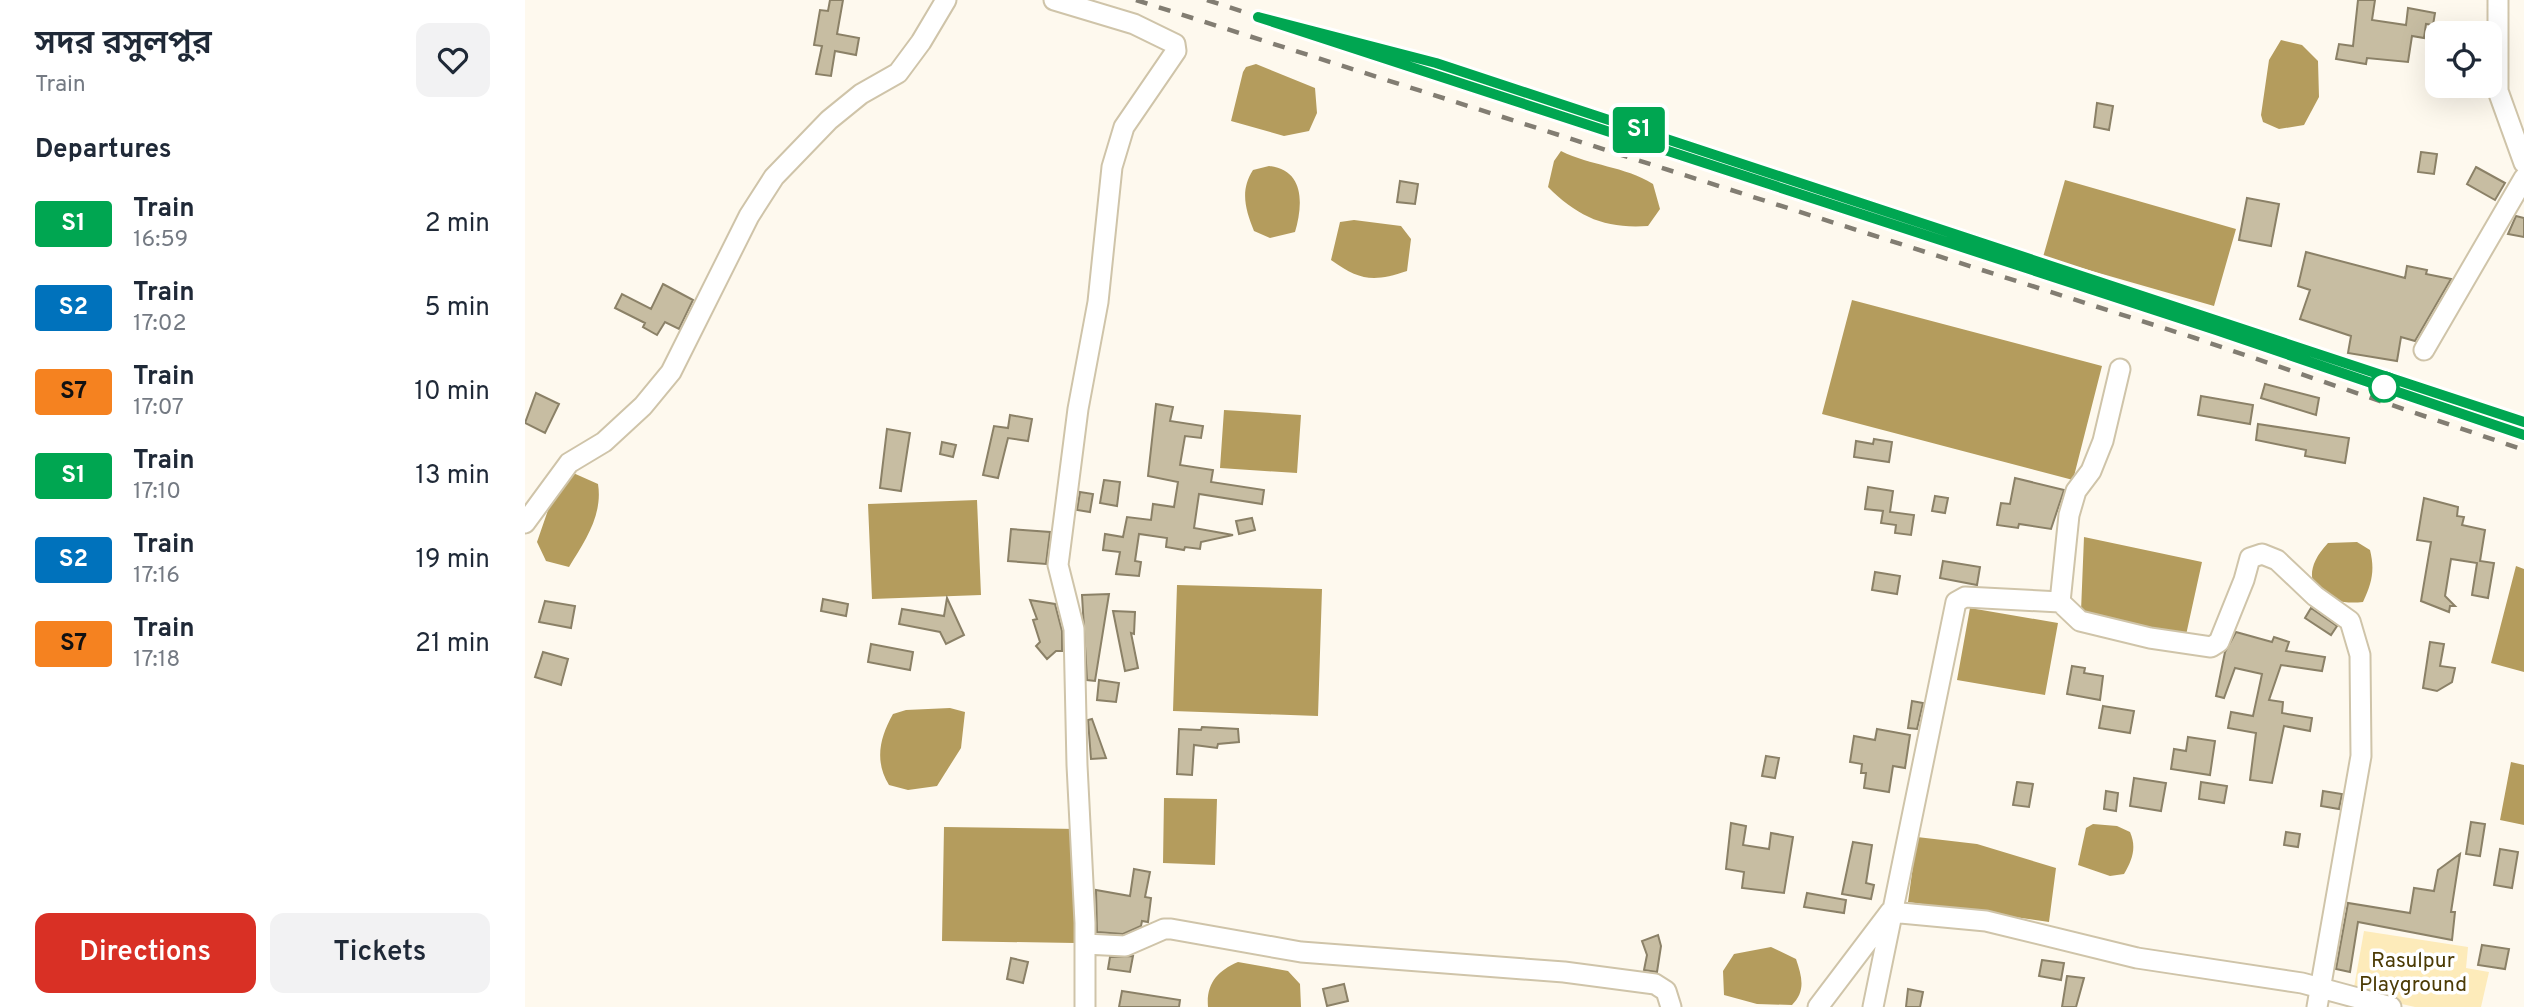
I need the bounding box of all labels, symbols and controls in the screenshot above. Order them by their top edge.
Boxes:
map controls [2425,21,2502,98]
button: locate [2425,21,2502,98]
button: heart [416,23,490,97]
text: সদর রসুলপুর [35,24,212,66]
text: Train [35,71,86,100]
line badge: S1 [1607,107,1671,153]
text: S1 [1627,115,1651,145]
text: Departures [35,134,172,167]
text: Train [133,193,195,226]
text: 2 min [425,208,490,241]
text: S1 [61,209,86,239]
text: 16:59 [133,226,188,255]
text: Train [133,277,195,310]
text: 5 min [424,292,490,325]
text: S2 [59,293,88,323]
text: 17:02 [133,310,187,339]
text: Train [133,361,195,394]
unlabelled marker [2369,372,2399,402]
text: 10 min [414,376,490,409]
text: S7 [60,377,87,407]
text: 17:07 [133,394,184,423]
text: Train [133,445,195,478]
text: 13 min [415,460,490,493]
text: S1 [61,461,86,491]
text: 17:10 [133,478,181,507]
text: Train [133,529,195,562]
text: 19 min [415,544,490,577]
text: S2 [59,545,88,575]
text: 17:16 [133,562,180,591]
text: Train [133,613,195,646]
text: 21 min [415,628,490,661]
text: S7 [60,629,87,659]
text: 17:18 [133,646,180,675]
button: Directions [35,913,256,993]
button: Tickets [270,913,490,993]
park label: Rasulpur Playground [2359,948,2467,999]

